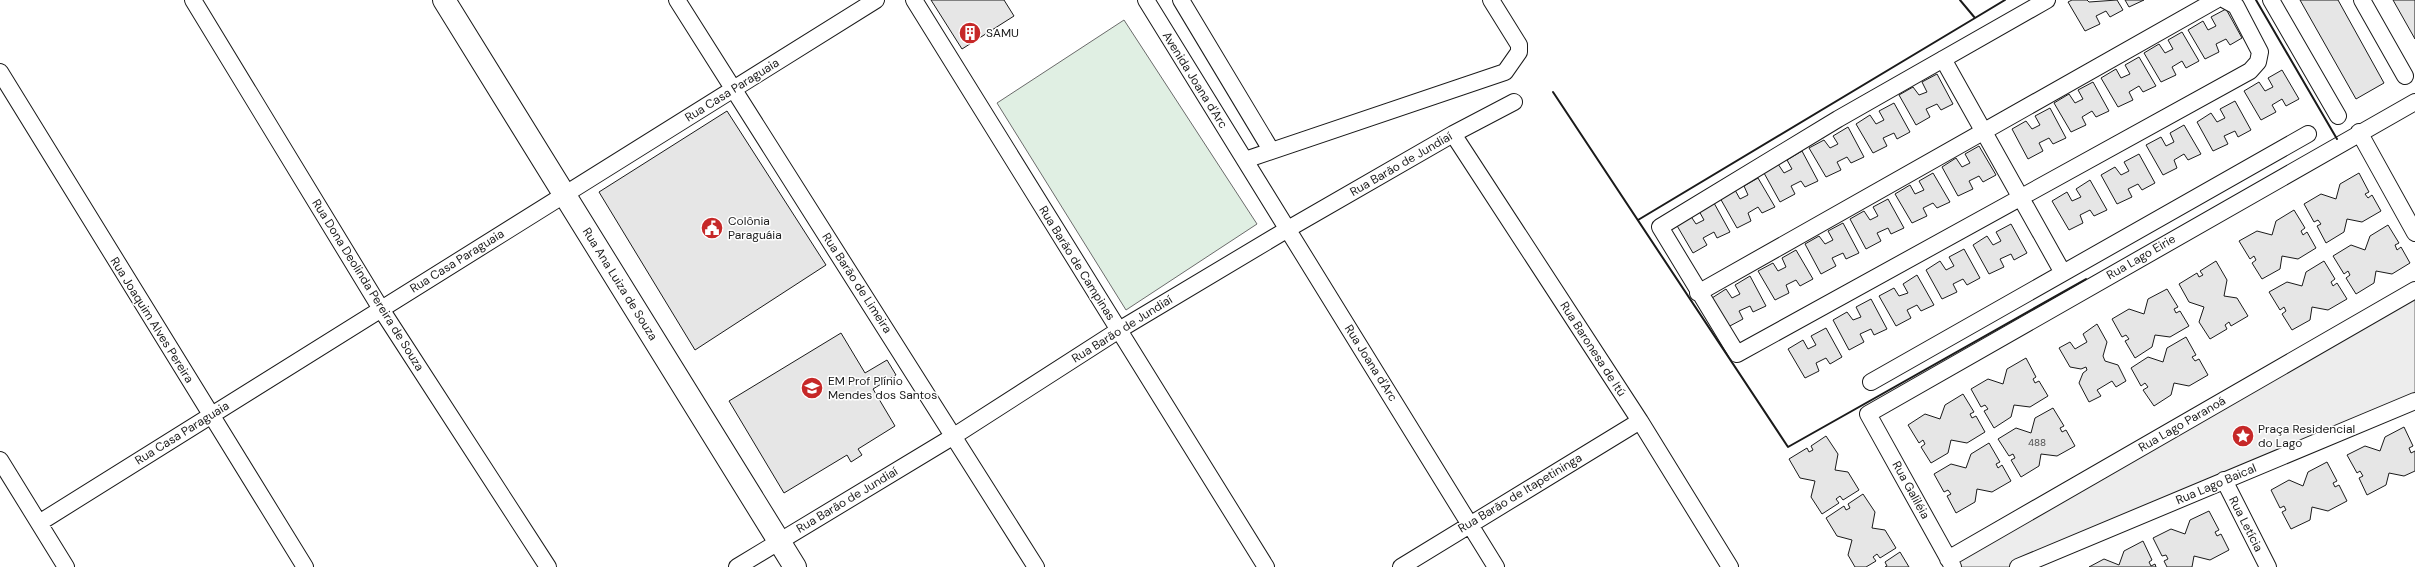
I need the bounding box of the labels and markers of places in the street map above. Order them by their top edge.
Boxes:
building icon: SAMU [957,20,983,46]
place label: SAMU [986,25,1019,41]
place label: Colônia Paraguáia [728,213,782,243]
public building icon: Colônia Paraguáia [699,215,725,241]
place label: EM Prof Plínio Mendes dos Santos [828,373,937,403]
school or university icon: EM Prof Plínio Mendes dos Santos [799,375,825,401]
place label: Praça Residencial do Lago [2258,421,2355,451]
place icon: Praça Residencial do Lago [2230,423,2256,449]

